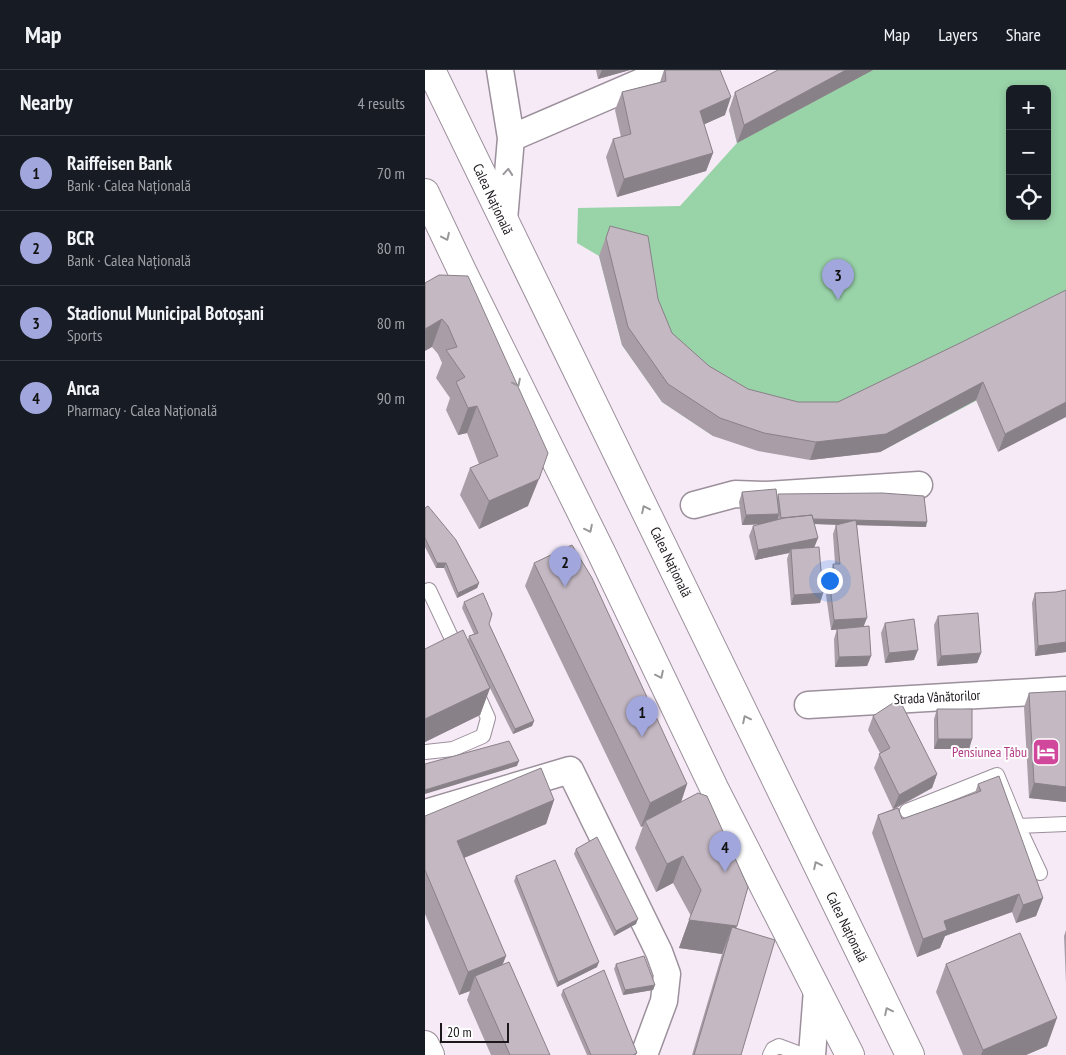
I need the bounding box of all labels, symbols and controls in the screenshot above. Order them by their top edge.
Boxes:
text: Map [25,19,62,50]
text: Map [884,23,910,46]
text: Layers [938,23,978,46]
text: Share [1006,23,1041,46]
map controls [1006,85,1051,220]
button: + [1006,85,1051,130]
text: Nearby [20,89,73,116]
text: 4 results [358,93,405,113]
button: − [1006,130,1051,175]
text: Raiffeisen Bank [67,151,172,175]
street label: Calea Națională [469,161,517,237]
text: 1 [32,163,40,183]
text: 70 m [377,163,405,183]
one-way arrow [502,168,513,176]
text: Bank · Calea Națională [67,175,191,195]
button: locate [1006,175,1051,220]
text: BCR [67,226,95,250]
one-way arrow [440,232,450,241]
text: 2 [32,238,40,258]
text: 80 m [377,238,405,258]
text: Bank · Calea Națională [67,250,191,270]
pin: 3 [822,259,854,300]
text: Stadionul Municipal Botoșani [67,301,264,325]
text: 3 [32,313,40,333]
text: 80 m [377,313,405,333]
text: Sports [67,325,102,345]
text: Anca [67,376,100,400]
one-way arrow [511,378,521,387]
text: 4 [32,388,40,408]
text: 90 m [377,388,405,408]
text: Pharmacy · Calea Națională [67,400,217,420]
one-way arrow [641,506,651,515]
one-way arrow [583,523,593,532]
street label: Calea Națională [646,524,696,600]
pin: 2 [549,546,581,587]
your location [817,568,843,594]
one-way arrow [654,670,664,679]
street label: Strada Vânătorilor [893,686,981,708]
pin: 1 [626,696,658,737]
one-way arrow [742,715,752,724]
hotel icon: Pensiunea Țâbu [1031,737,1061,767]
place label: Pensiunea Țâbu [952,743,1027,761]
pin: 4 [709,831,741,872]
one-way arrow [813,861,823,870]
street label: Calea Națională [822,889,872,965]
one-way arrow [884,1007,894,1016]
scale bar [440,1020,509,1043]
text: 20 m [447,1023,472,1041]

